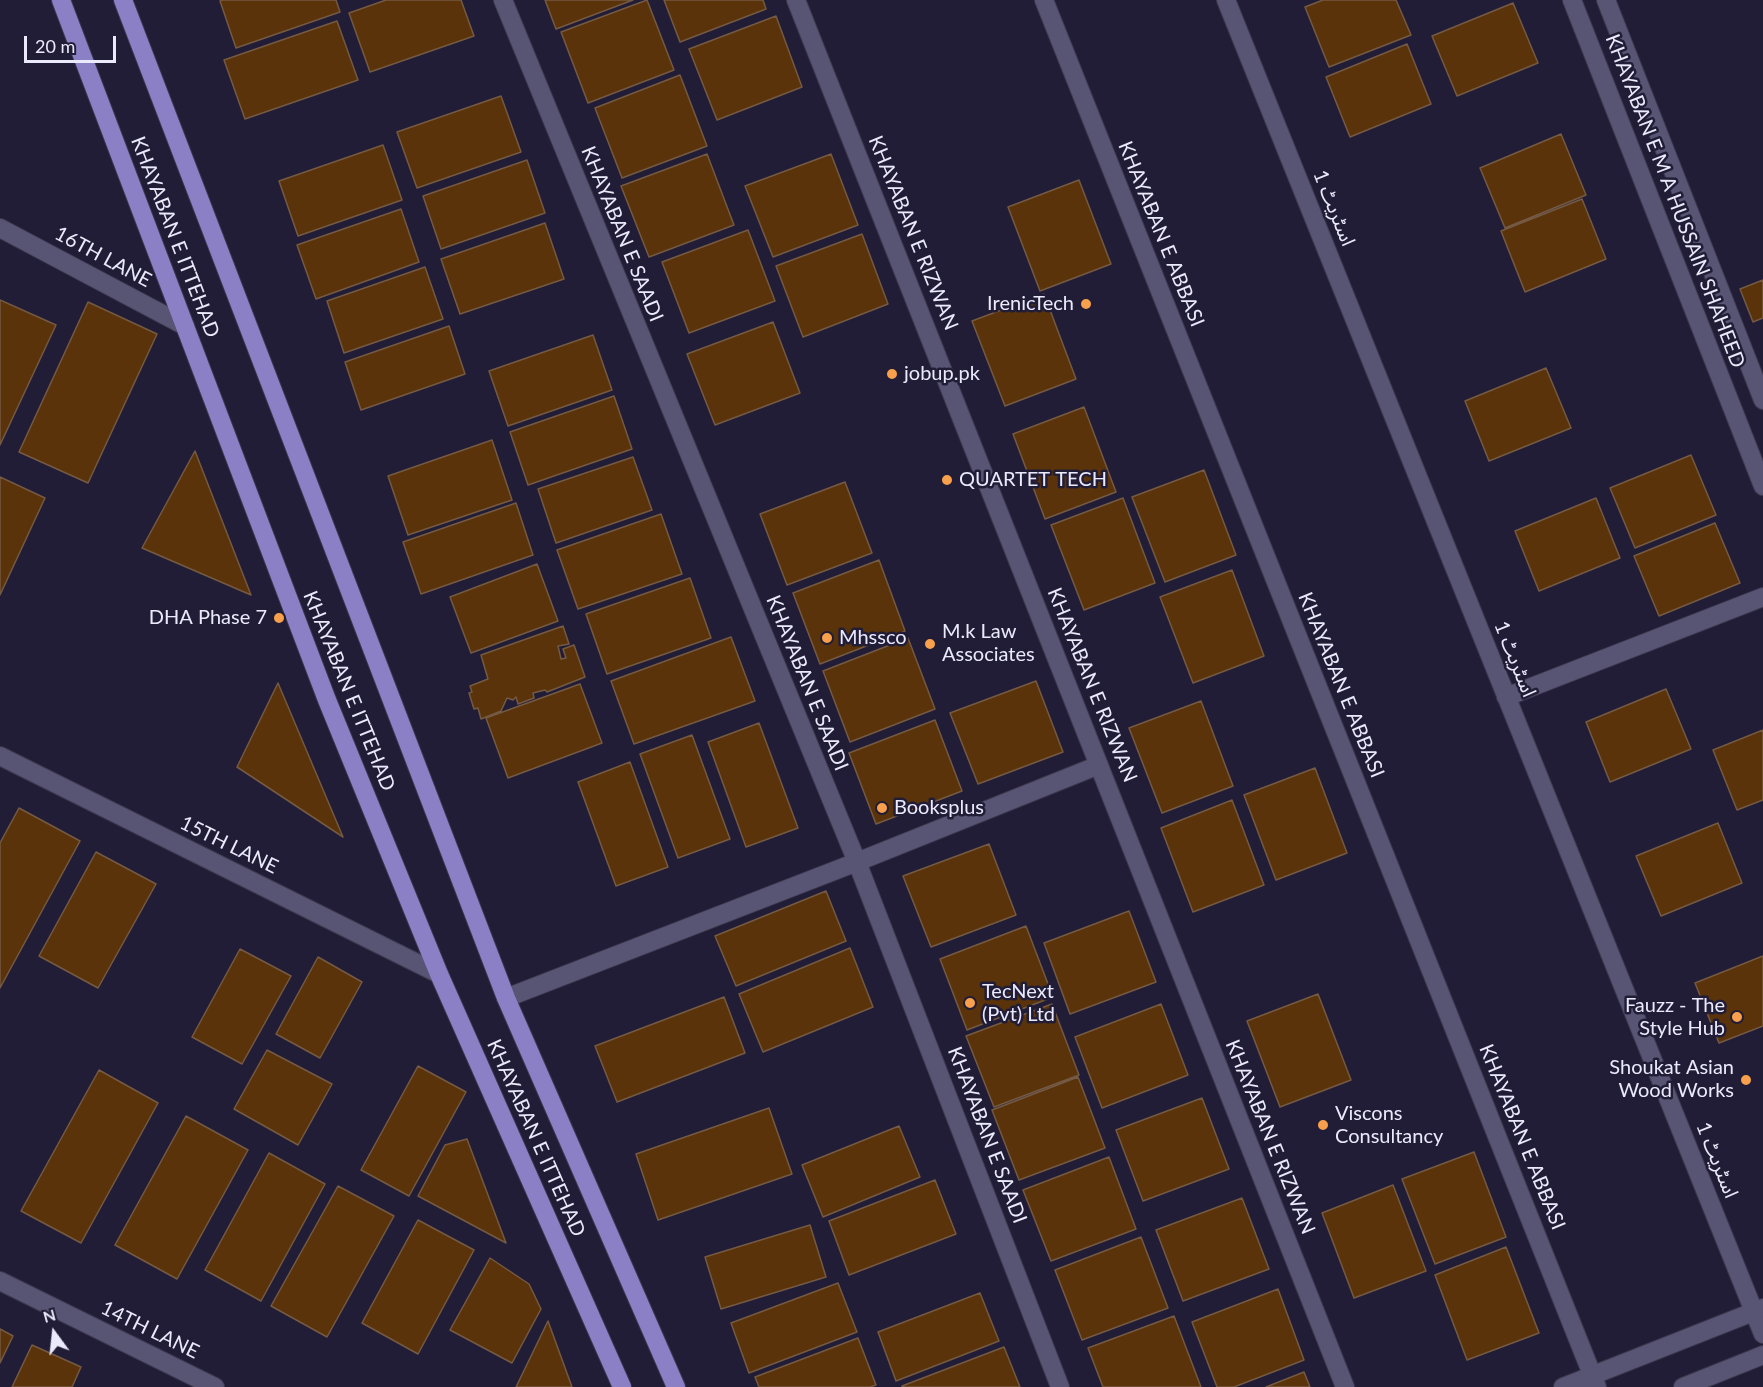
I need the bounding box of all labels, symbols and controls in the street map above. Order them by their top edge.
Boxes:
scale bar [27,24,118,62]
street label: KHAYABAN E M A HUSSAIN SHAHEED [1600,31,1750,371]
text: 20 m [35,35,75,57]
street label: KHAYABAN E RIZWAN [863,132,963,334]
street label: KHAYABAN E ITTEHAD [126,133,224,341]
street label: KHAYABAN E ABBASI [1113,138,1209,330]
street label: KHAYABAN E SAADI [576,143,668,325]
street label: اسٹریٹ 1 [1308,167,1360,249]
street label: 16TH LANE [51,222,155,292]
place label: IrenicTech [987,292,1074,316]
marker: IrenicTech [1079,297,1093,311]
place label: jobup.pk [904,362,980,386]
marker: jobup.pk [885,367,899,381]
place label: QUARTET TECH [959,468,1107,492]
marker: QUARTET TECH [940,473,954,487]
street label: KHAYABAN E RIZWAN [1042,584,1142,786]
street label: KHAYABAN E ITTEHAD [298,588,400,794]
street label: KHAYABAN E ABBASI [1293,589,1389,781]
street label: KHAYABAN E SAADI [761,592,853,774]
place label: DHA Phase 7 [149,606,267,630]
marker: DHA Phase 7 [272,611,286,625]
street label: اسٹریٹ 1 [1489,618,1541,700]
place label: M.k Law Associates [942,620,1035,667]
place label: Mhssco [839,626,907,650]
marker: Mhssco [820,631,834,645]
marker: M.k Law Associates [923,637,937,651]
place label: Booksplus [894,796,984,820]
marker: Booksplus [875,801,889,815]
street label: 15TH LANE [176,811,282,879]
place label: TecNext (Pvt) Ltd [982,980,1055,1027]
place label: Fauzz - The Style Hub [1625,994,1725,1041]
marker: TecNext (Pvt) Ltd [963,996,977,1010]
marker: Fauzz - The Style Hub [1730,1010,1744,1024]
street label: KHAYABAN E ITTEHAD [482,1036,590,1240]
street label: KHAYABAN E RIZWAN [1220,1036,1320,1238]
street label: KHAYABAN E ABBASI [1474,1041,1570,1233]
street label: KHAYABAN E SAADI [942,1043,1032,1227]
place label: Shoukat Asian Wood Works [1609,1056,1734,1103]
marker: Shoukat Asian Wood Works [1739,1073,1753,1087]
place label: Viscons Consultancy [1335,1102,1443,1149]
marker: Viscons Consultancy [1316,1118,1330,1132]
street label: اسٹریٹ 1 [1691,1119,1743,1201]
street label: 14TH LANE [97,1296,203,1364]
north arrow [24,1303,84,1363]
text: N [41,1304,58,1326]

